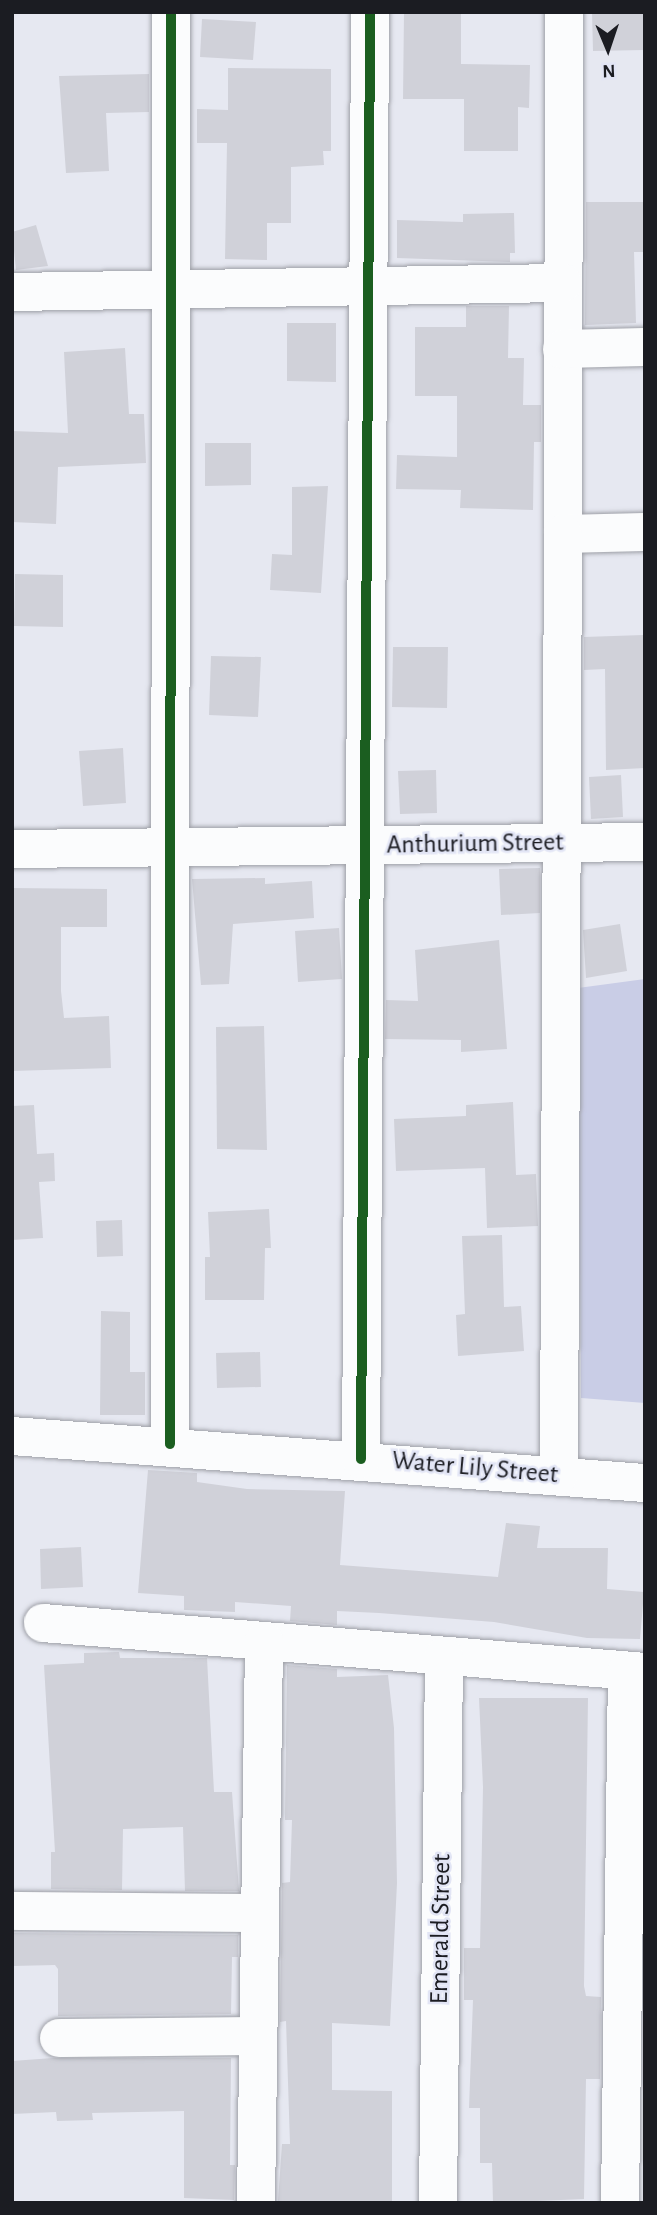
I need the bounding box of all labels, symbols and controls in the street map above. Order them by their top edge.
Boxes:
north arrow [573,14,643,84]
text: N [602,61,616,80]
street label: Anthurium Street [386,827,564,861]
street label: Water Lily Street [391,1445,559,1491]
street label: Emerald Street [424,1853,458,2005]

